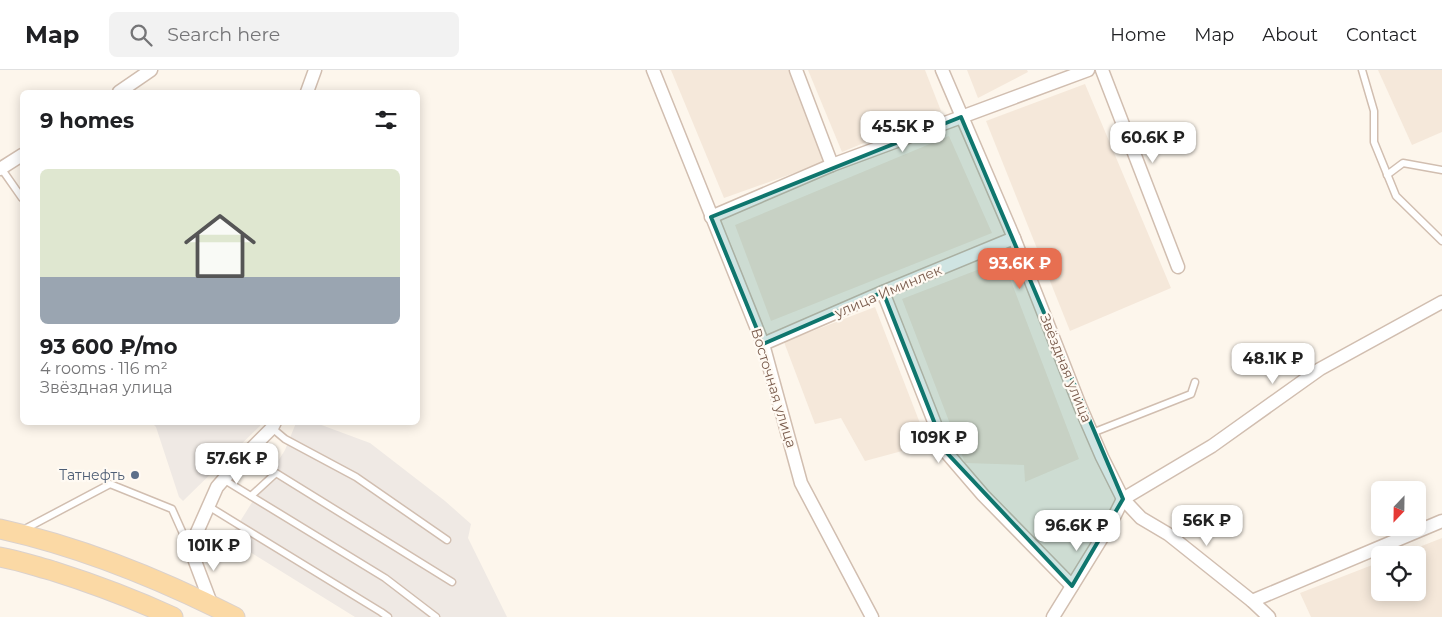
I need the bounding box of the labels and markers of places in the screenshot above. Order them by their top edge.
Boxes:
pin: 45.5K ₽ [857,111,949,153]
pin: 60.6K ₽ [1107,122,1199,164]
pin: 93.6K ₽ [974,248,1066,290]
pin: 48.1K ₽ [1227,342,1319,385]
pin: 109K ₽ [898,422,980,464]
pin: 57.6K ₽ [191,442,283,485]
place label: Татнефть [59,466,125,484]
marker: Татнефть [129,469,141,481]
pin: 56K ₽ [1172,504,1242,547]
pin: 96.6K ₽ [1031,510,1123,552]
pin: 101K ₽ [173,530,255,572]

